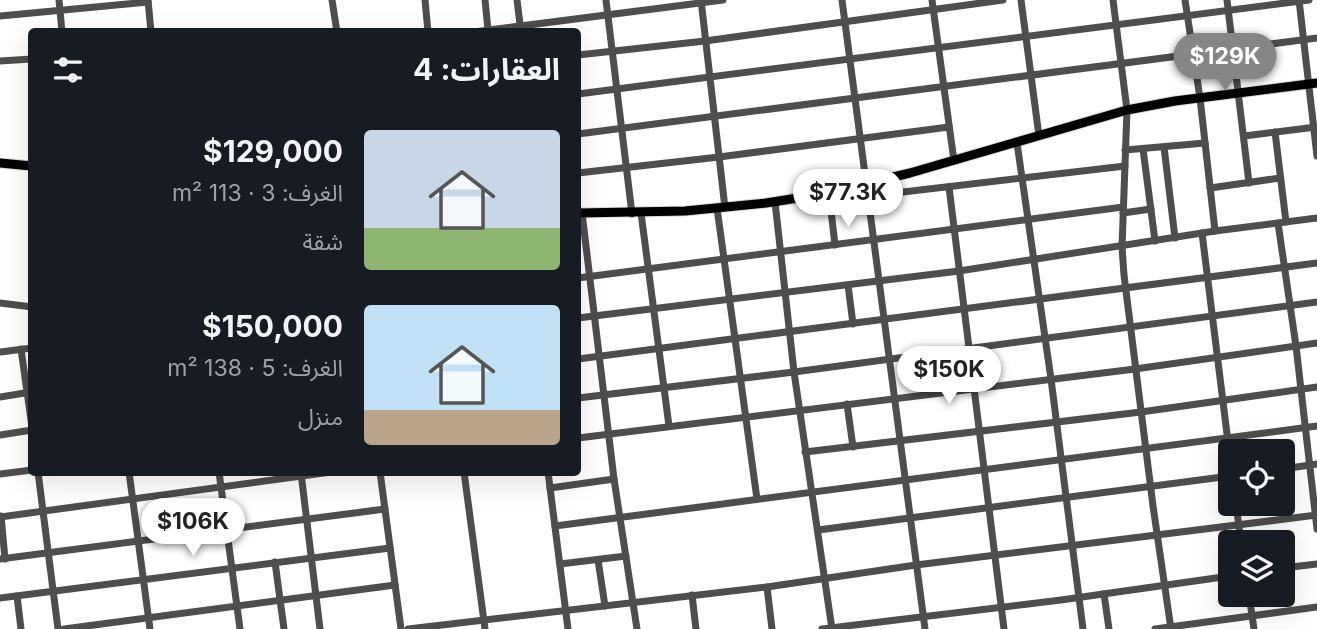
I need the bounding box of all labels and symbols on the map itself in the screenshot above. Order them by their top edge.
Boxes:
pin: $129K [1176,34,1274,93]
pin: $77.3K [791,170,905,229]
pin: $150K [900,346,998,406]
pin: $106K [144,498,242,558]

